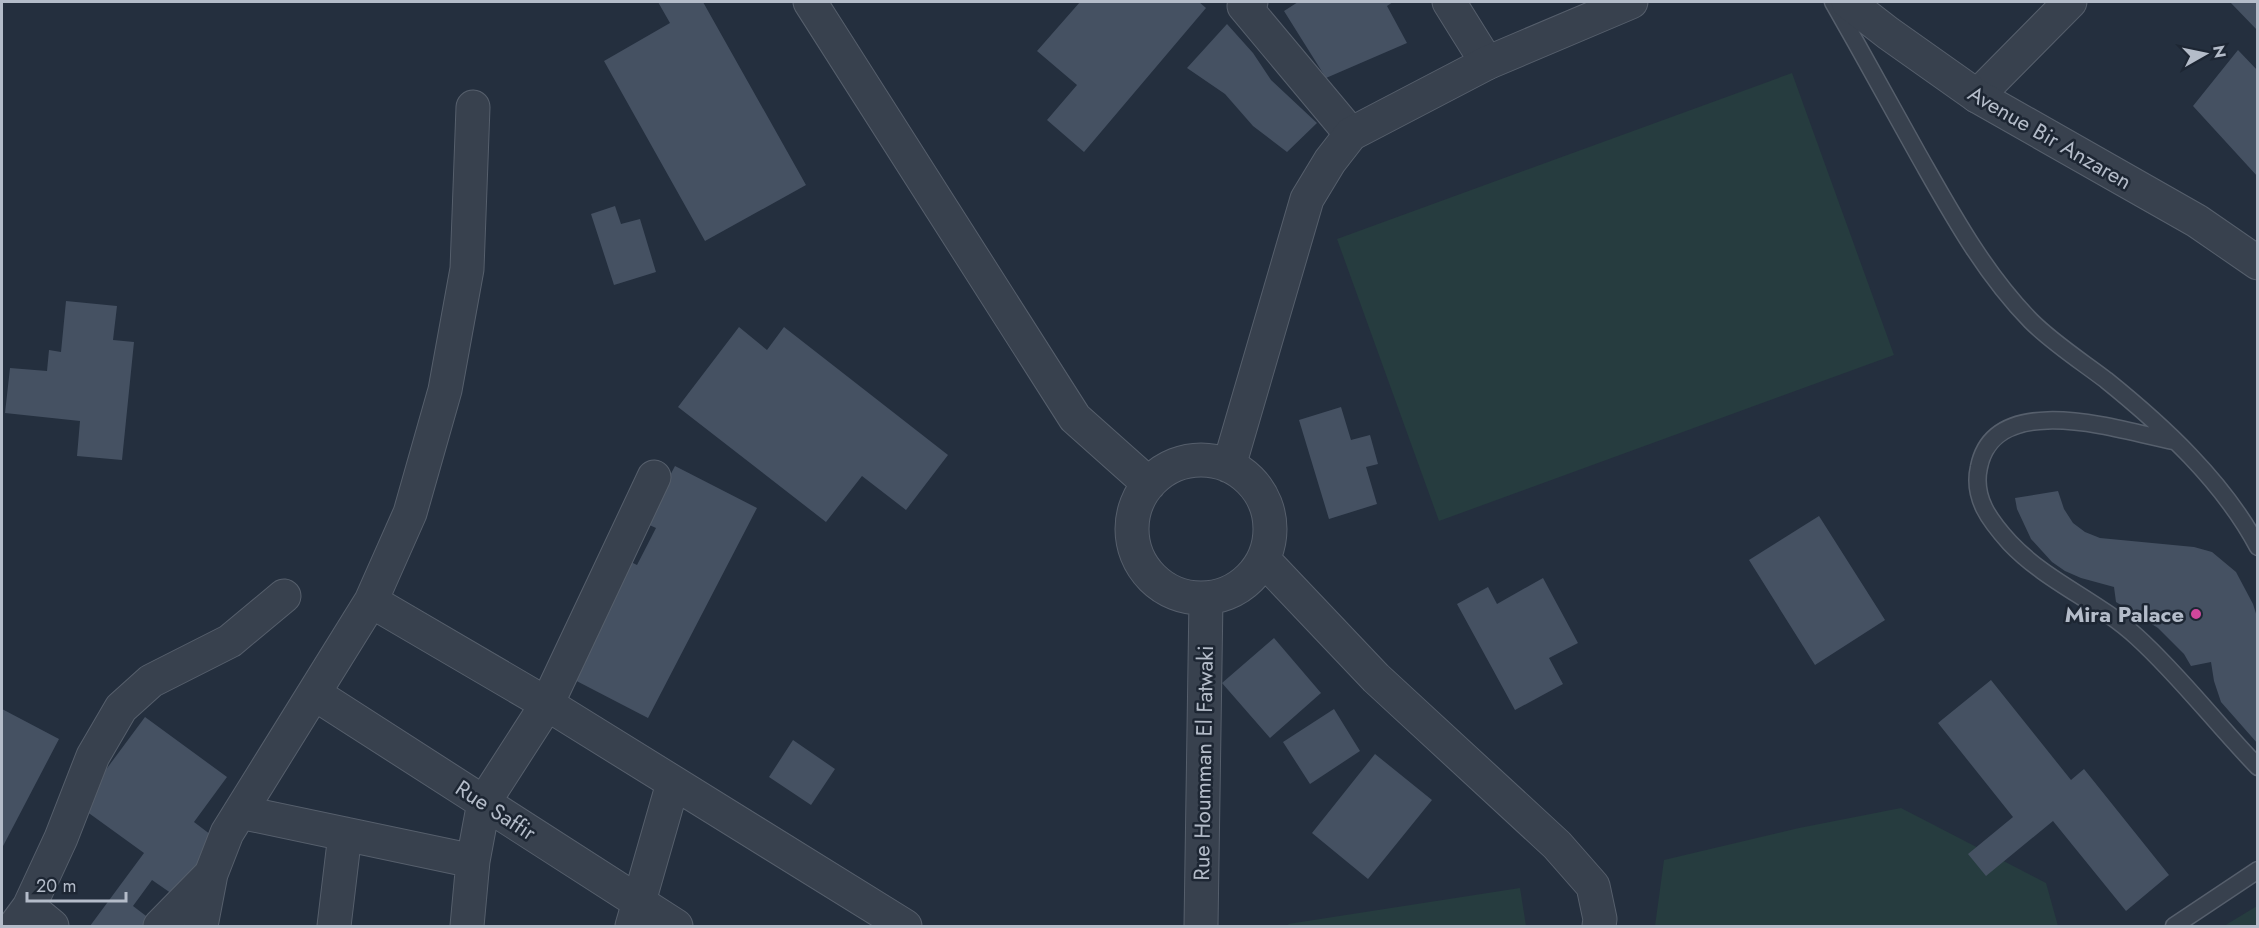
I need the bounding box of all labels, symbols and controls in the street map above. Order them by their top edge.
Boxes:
north arrow [2175,24,2235,84]
text: N [2207,44,2232,60]
street label: Avenue Bir Anzaren [1962,77,2138,197]
place label: Mira Palace [2065,598,2184,630]
marker: Mira Palace [2189,607,2203,621]
street label: Rue Houmman El Fatwaki [1185,645,1221,881]
street label: Rue Saffir [449,772,543,848]
scale bar [27,865,126,903]
text: 20 m [36,873,76,899]

